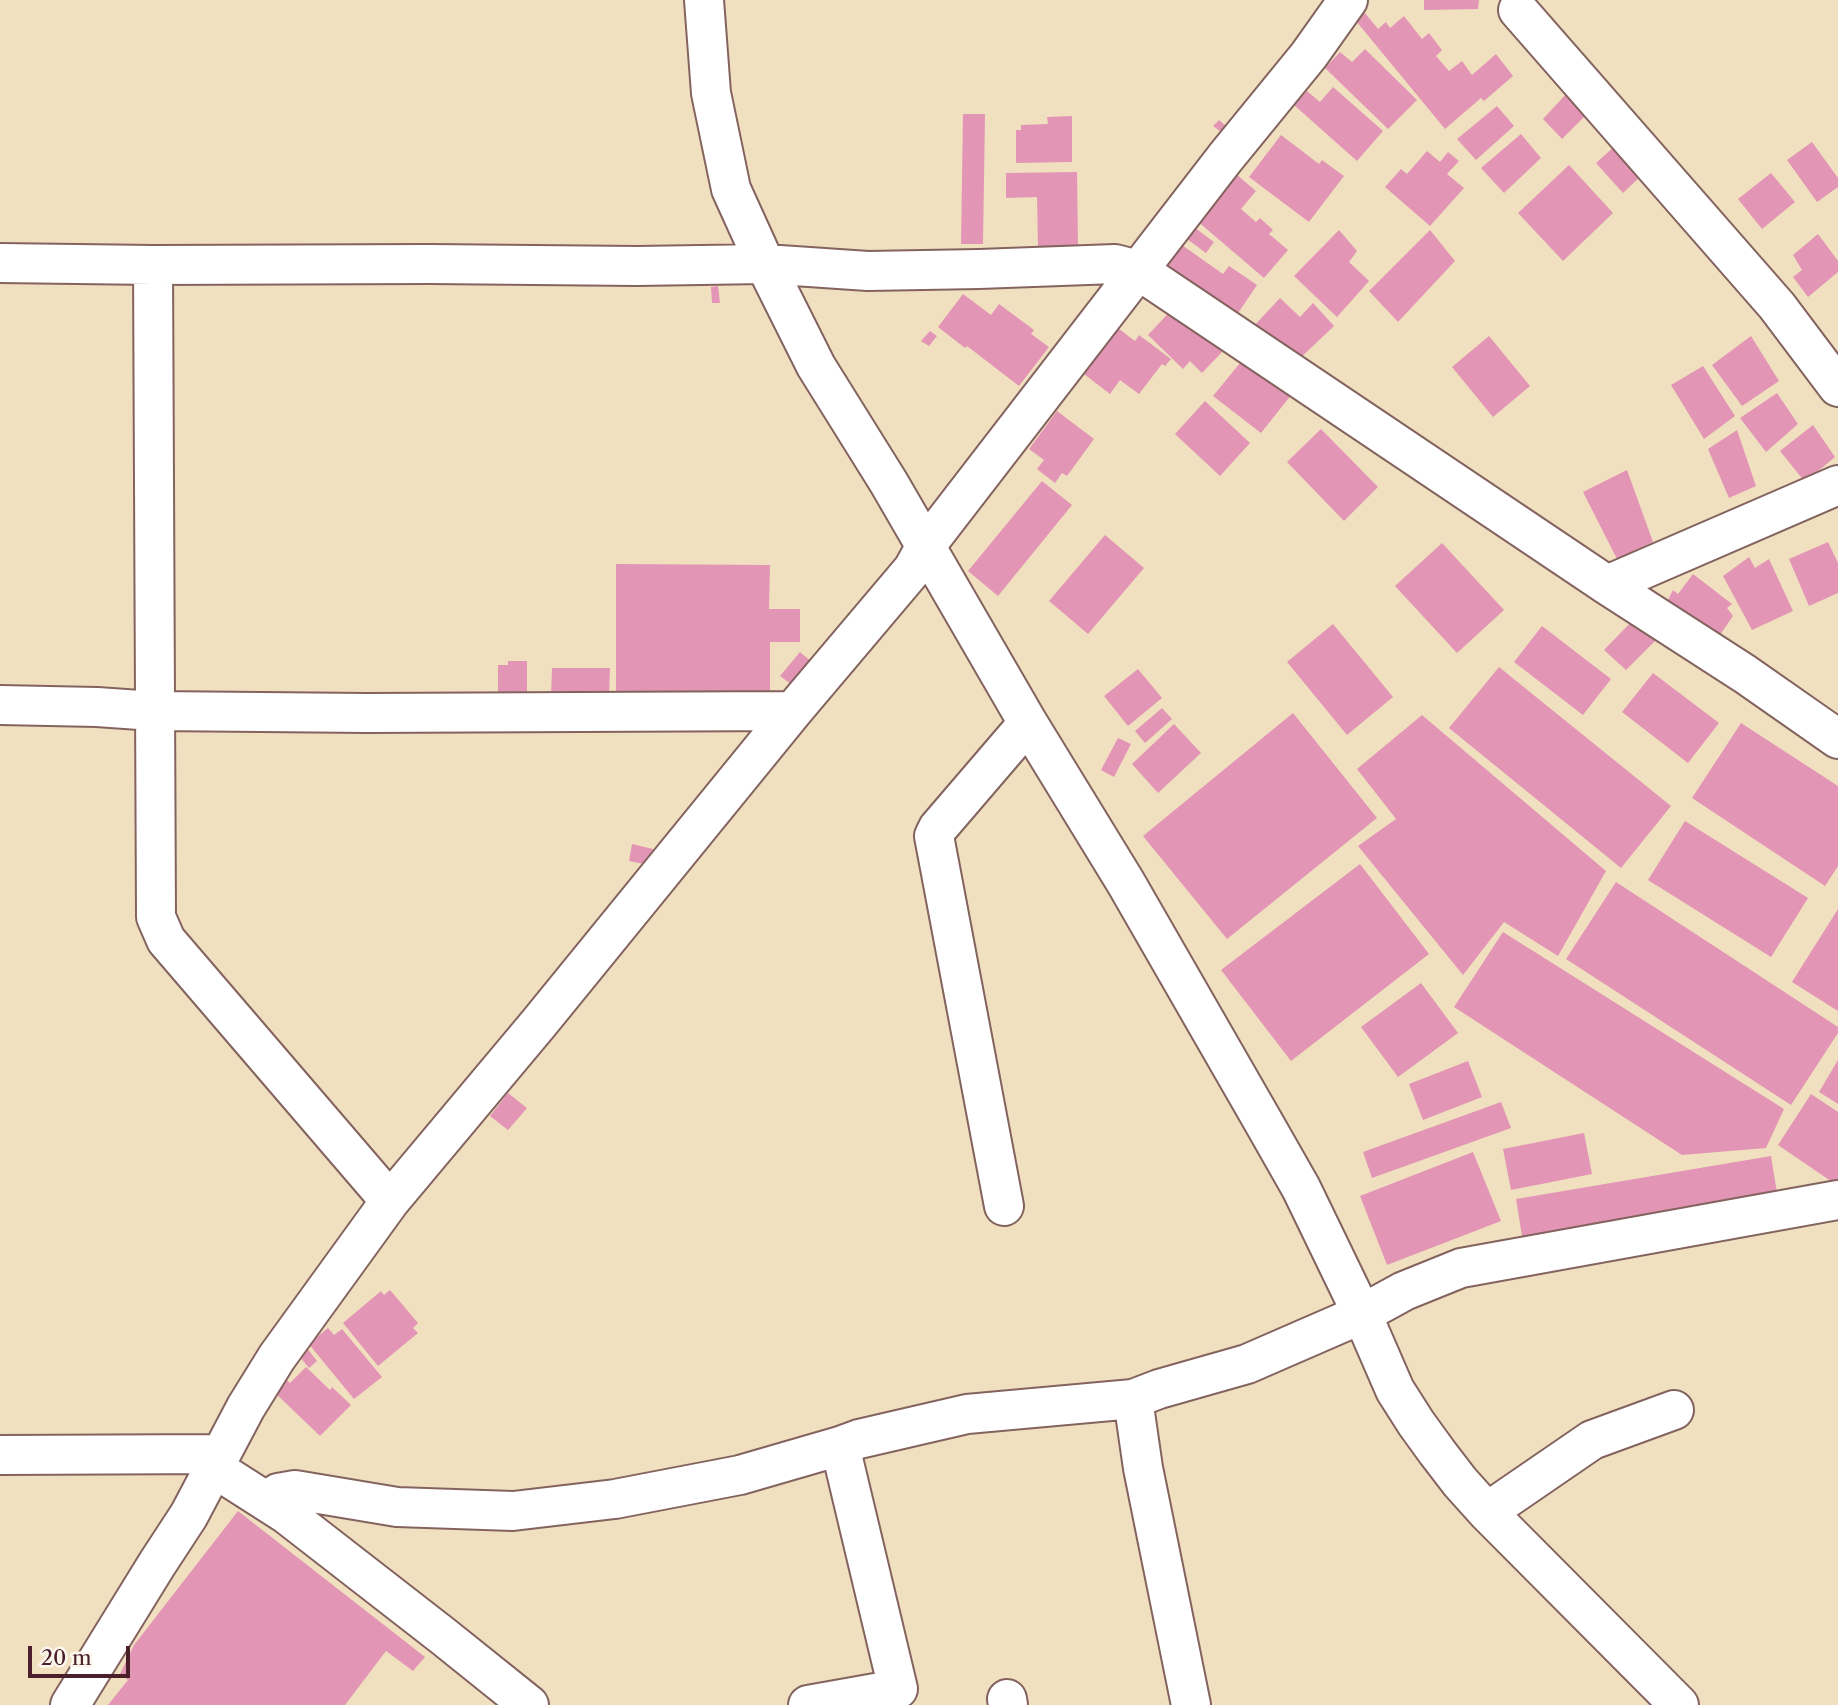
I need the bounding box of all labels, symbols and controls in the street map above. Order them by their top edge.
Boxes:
scale bar [32,1632,133,1676]
text: 20 m [41,1645,92,1670]

